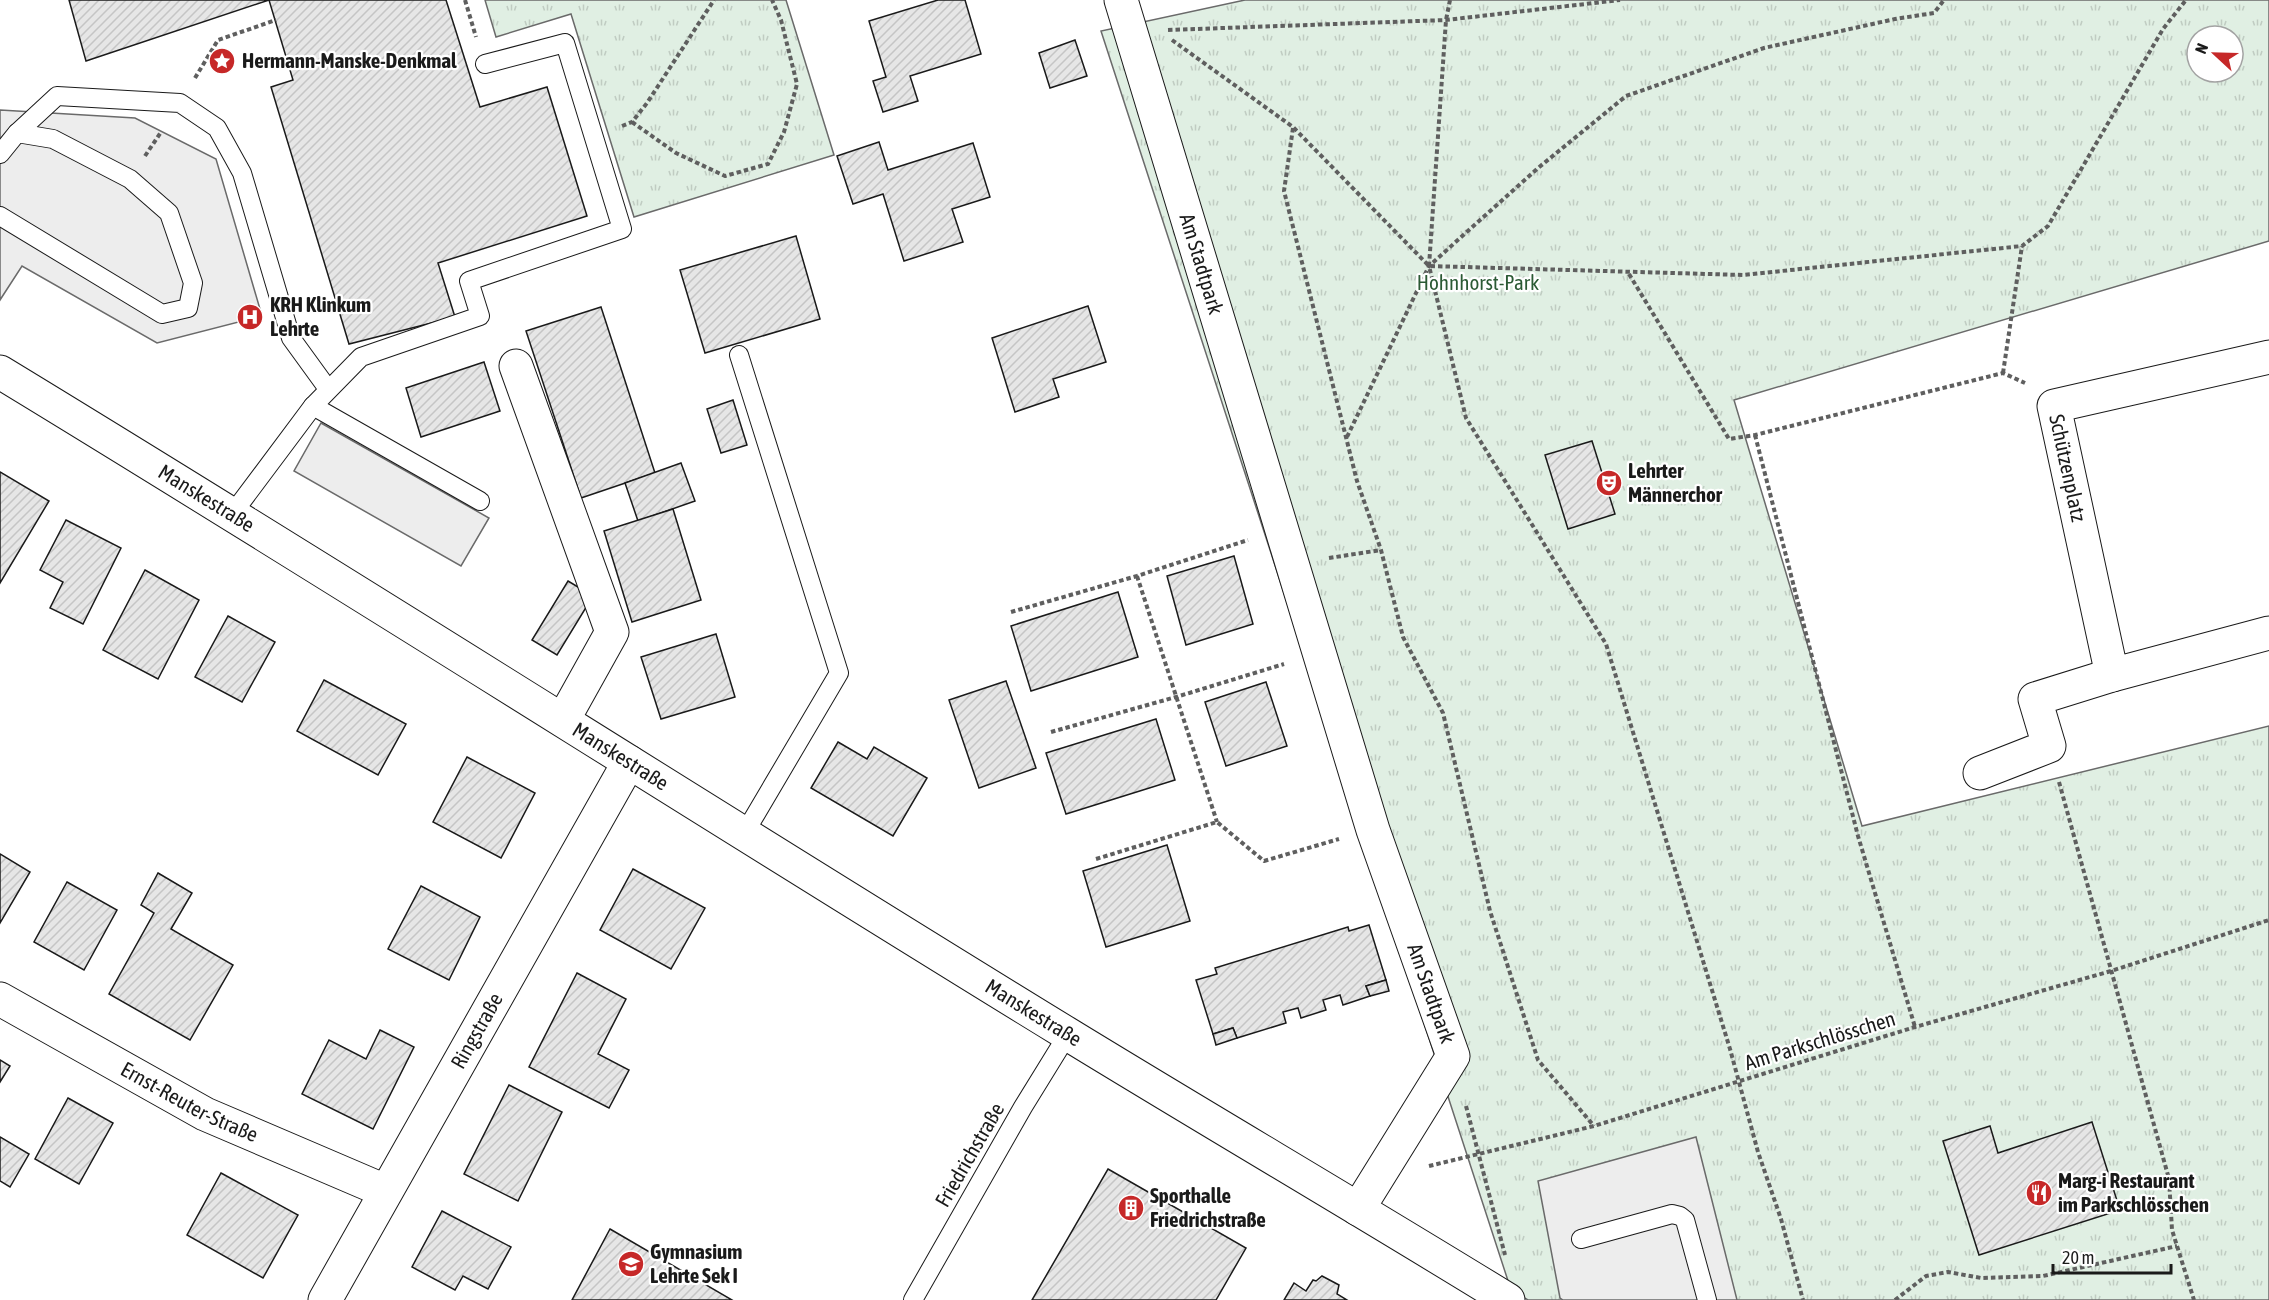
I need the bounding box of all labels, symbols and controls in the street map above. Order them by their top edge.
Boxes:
north arrow [2185,24,2245,84]
text: N [2191,41,2211,56]
place icon: Hermann-Manske-Denkmal [207,46,237,76]
place label: Hermann-Manske-Denkmal [242,48,457,72]
street label: Am Stadtpark [1176,210,1229,317]
park label: Hohnhorst-Park [1417,270,1539,294]
place label: KRH Klinkum Lehrte [270,292,371,340]
hospital icon: KRH Klinkum Lehrte [235,302,265,332]
street label: Schützenplatz [2045,412,2092,524]
place label: Lehrter Männerchor [1628,458,1723,506]
street label: Manskestraße [154,459,259,536]
theatre icon: Lehrter Männerchor [1594,468,1624,498]
street label: Manskestraße [569,717,673,795]
street label: Am Stadtpark [1403,940,1461,1046]
street label: Manskestraße [981,974,1086,1051]
street label: Ringstraße [445,988,507,1073]
street label: Am Parkschlösschen [1741,1006,1898,1074]
street label: Ernst-Reuter-Straße [117,1056,262,1146]
street label: Friedrichstraße [930,1098,1008,1211]
place label: Marg-i Restaurant im Parkschlösschen [2058,1168,2209,1216]
restaurant icon: Marg-i Restaurant im Parkschlösschen [2024,1178,2054,1208]
place label: Sporthalle Friedrichstraße [1150,1183,1266,1231]
building icon: Sporthalle Friedrichstraße [1116,1193,1146,1223]
scale bar [2053,1237,2172,1275]
place label: Gymnasium Lehrte Sek I [650,1239,742,1287]
text: 20 m [2062,1247,2094,1268]
school or university icon: Gymnasium Lehrte Sek I [616,1249,646,1279]

